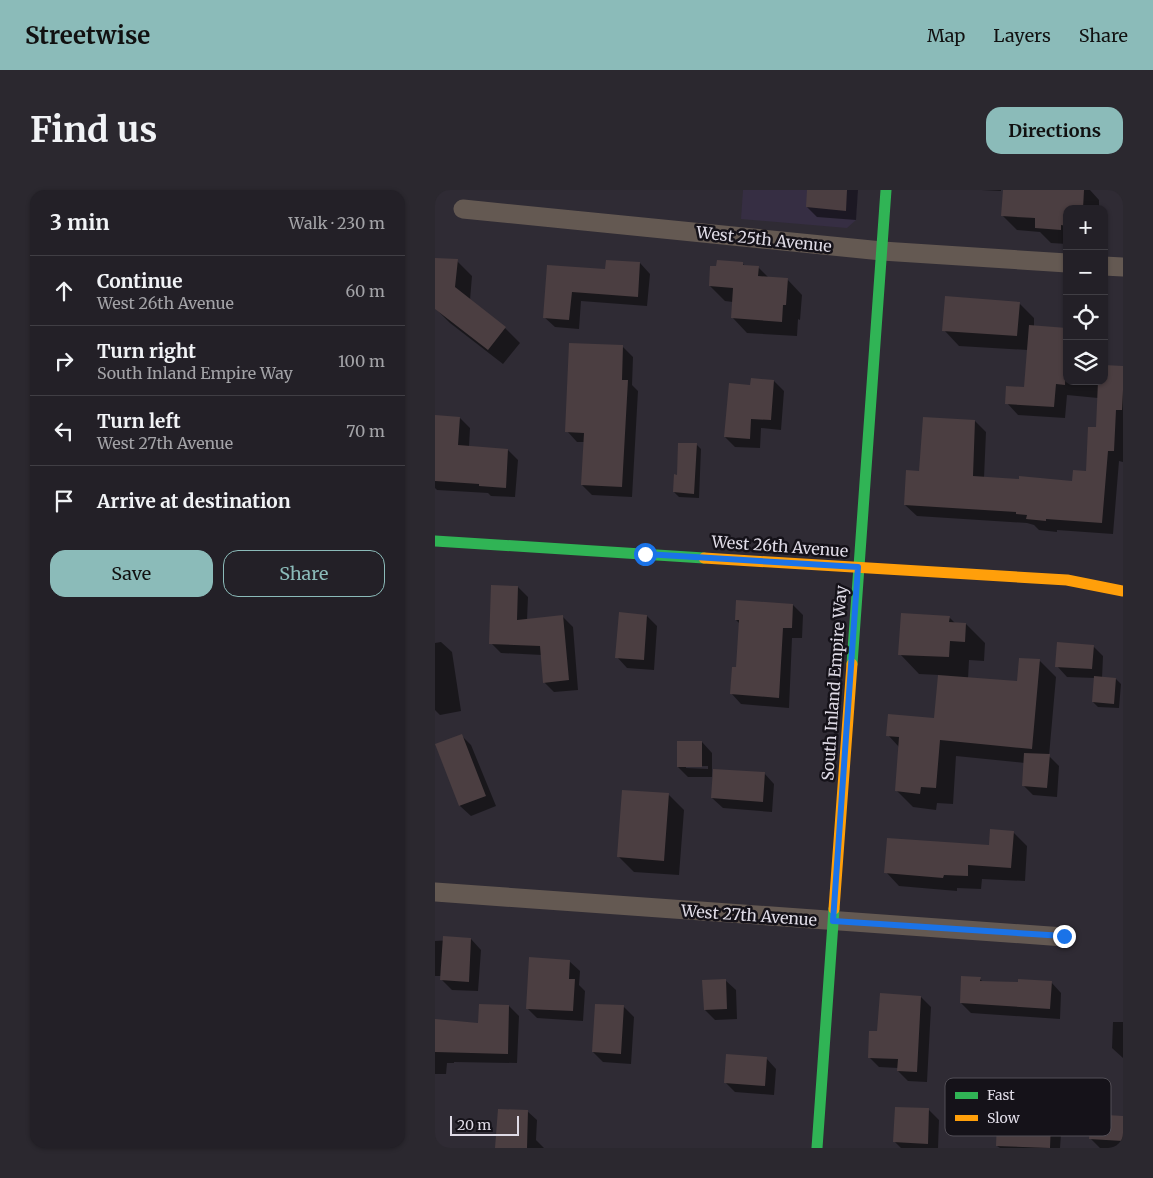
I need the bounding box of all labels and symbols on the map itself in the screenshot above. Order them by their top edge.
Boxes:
street label: West 25th Avenue [694,222,833,256]
street label: West 26th Avenue [710,531,849,561]
route start [634,543,657,566]
street label: South Inland Empire Way [817,584,851,781]
street label: West 27th Avenue [679,900,818,930]
route end [1053,925,1076,948]
legend [945,1078,1111,1136]
text: Fast [987,1086,1015,1104]
text: Slow [987,1109,1020,1127]
scale bar [450,1113,519,1136]

